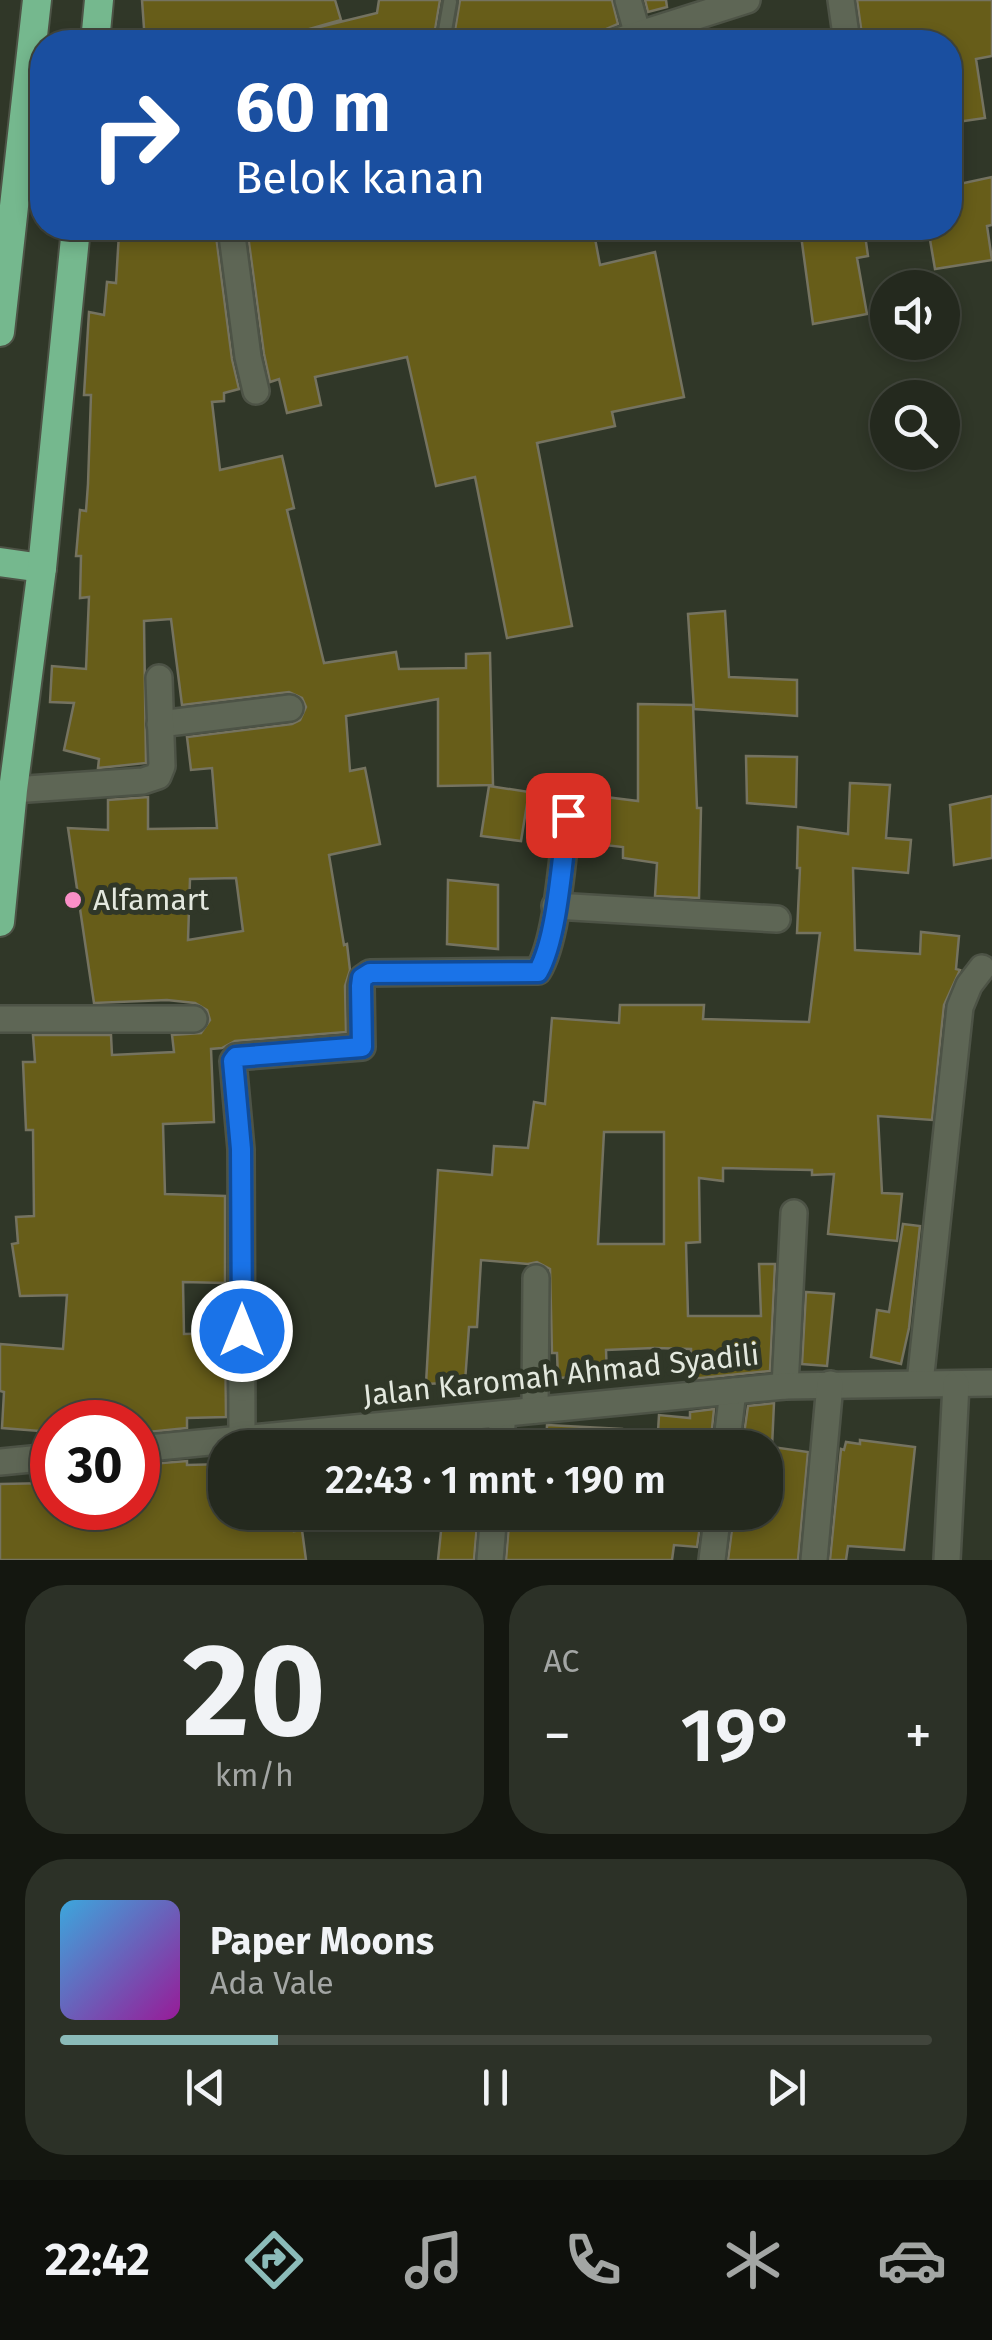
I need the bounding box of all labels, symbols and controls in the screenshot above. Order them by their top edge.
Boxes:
text: 60 m [235,66,391,150]
icon: right [70,70,200,200]
text: Belok kanan [235,151,485,205]
map controls [870,270,960,470]
button: sound [870,270,960,360]
button: search [870,380,960,470]
pin [526,773,611,858]
icon: arrive [541,788,596,843]
place label: Alfamart [93,882,209,918]
marker: Alfamart [62,889,84,911]
position arrow [190,1279,294,1383]
street label: Jalan Karomah Ahmad Syadili [361,1336,761,1414]
speed limit sign: 30 [30,1400,160,1530]
text: 22:43 · 1 mnt · 190 m [325,1457,666,1503]
text: 20 [183,1613,326,1769]
text: AC [544,1642,579,1680]
text: 19° [680,1691,795,1781]
text: − [544,1703,571,1769]
text: + [905,1703,932,1769]
text: km/h [215,1756,294,1794]
text: Paper Moons [210,1918,434,1964]
text: Ada Vale [210,1964,334,2002]
icon: previous [178,2060,233,2115]
icon: pause [468,2060,523,2115]
icon: next [759,2060,814,2115]
icon: directions [239,2225,309,2295]
icon: music [399,2225,469,2295]
icon: phone [558,2225,628,2295]
icon: climate [718,2225,788,2295]
icon: car [877,2225,947,2295]
text: 22:42 [45,2233,150,2287]

